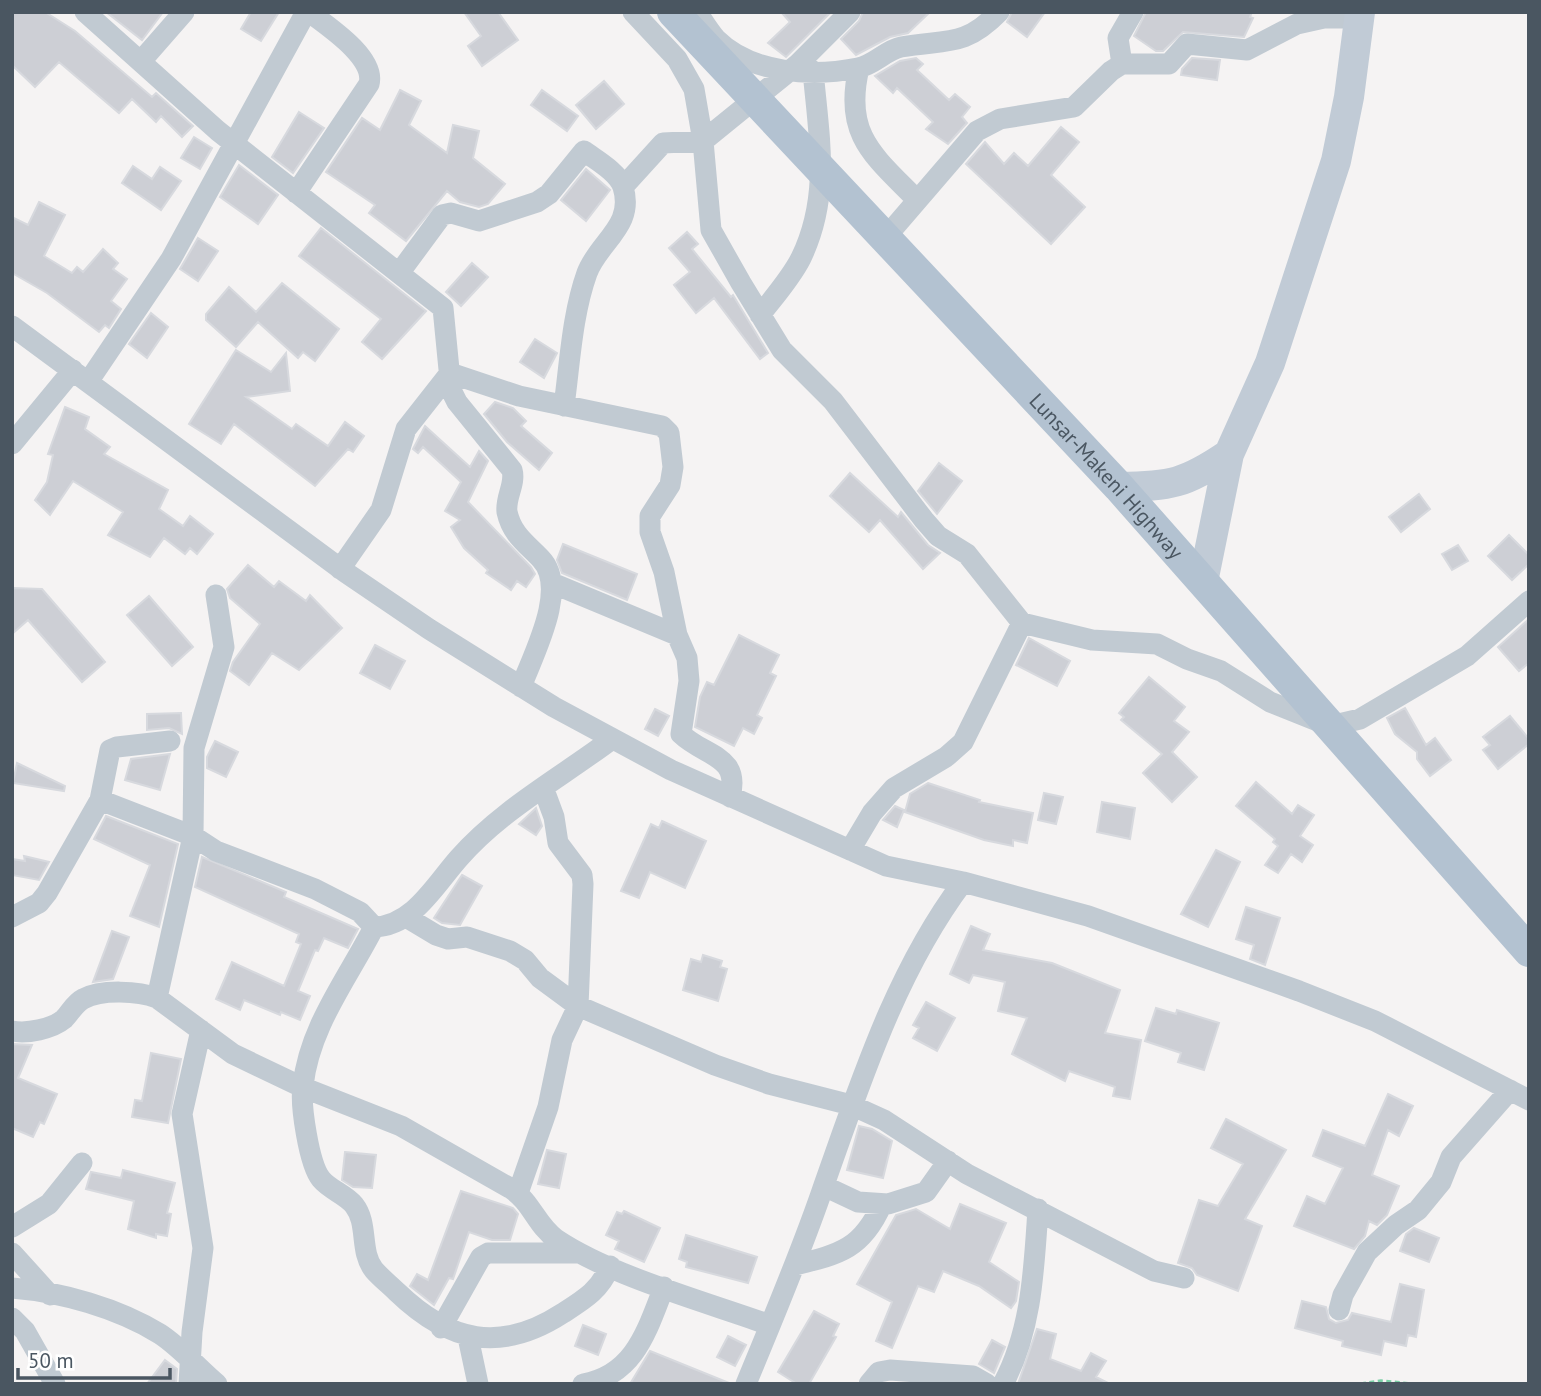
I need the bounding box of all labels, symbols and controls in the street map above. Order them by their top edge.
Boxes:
street label: Lunsar-Makeni Highway [1024,387,1190,565]
scale bar [18,1336,170,1380]
text: 50 m [28,1347,74,1374]

